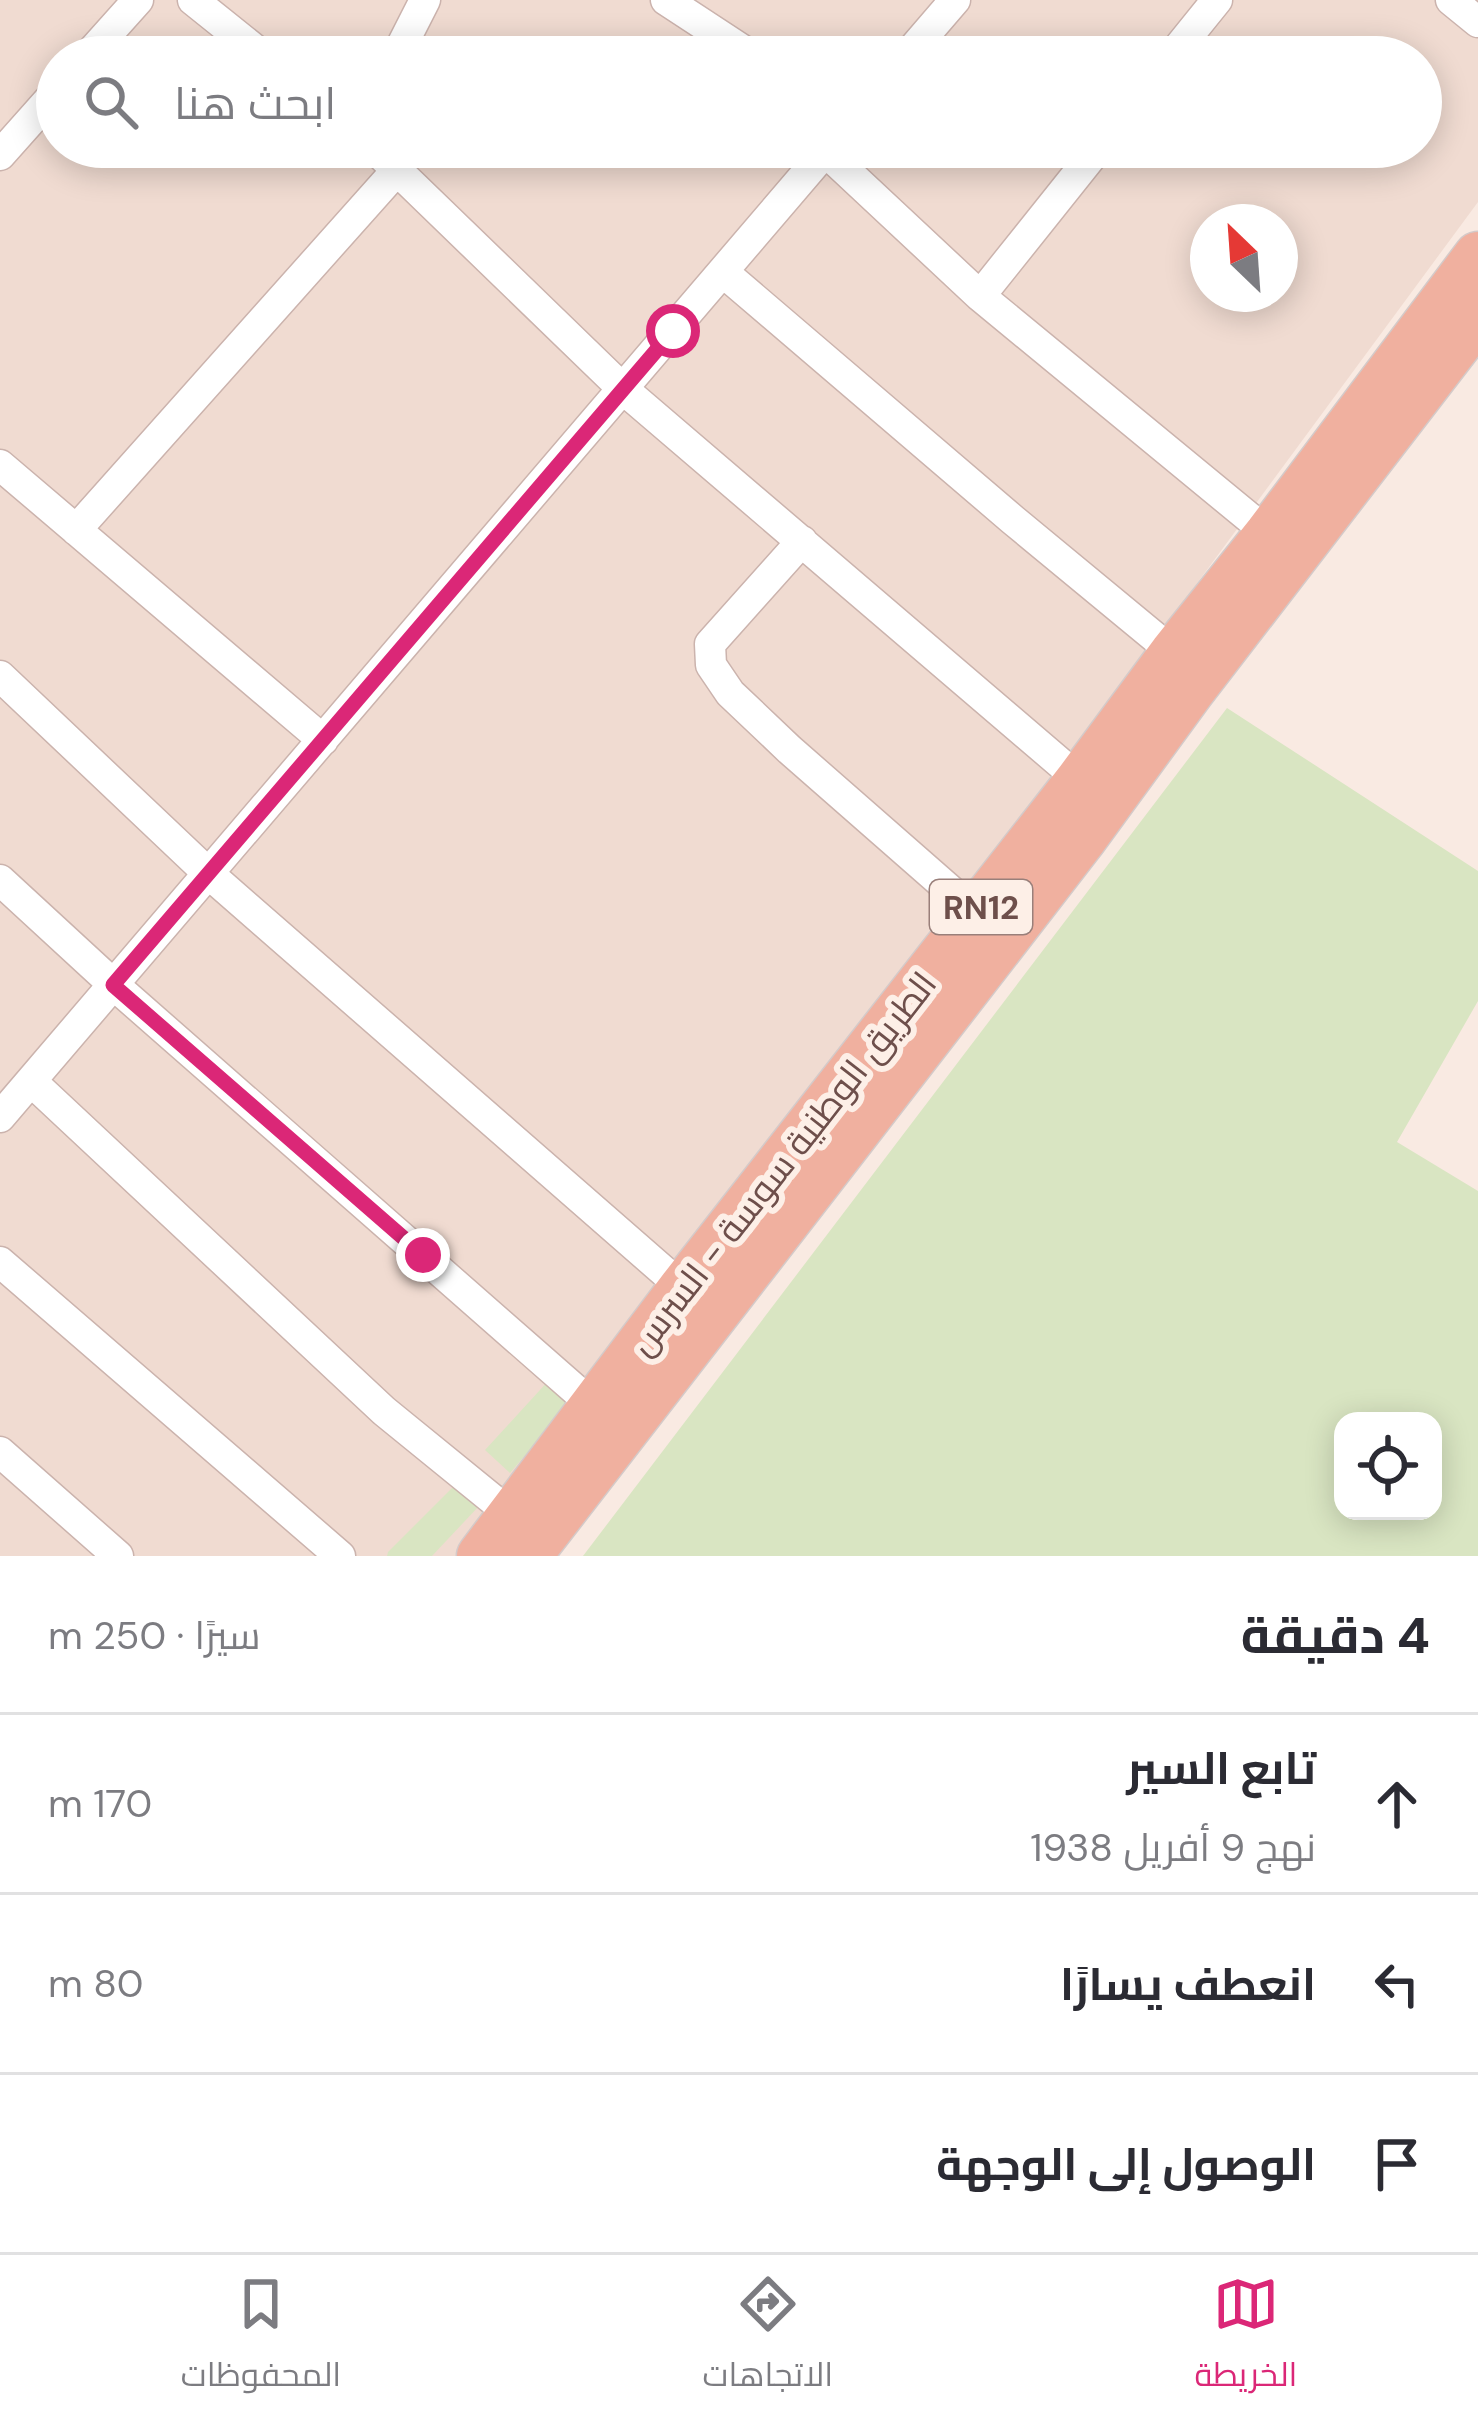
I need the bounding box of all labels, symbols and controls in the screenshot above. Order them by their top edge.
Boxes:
search box [36,36,1442,168]
icon: search [78,69,144,135]
text: ابحث هنا [174,74,336,133]
north arrow [1190,204,1298,312]
route start [646,304,700,358]
road number: RN12 [930,880,1032,934]
street label: الطريق الوطنية سوسة - السرس [618,962,947,1365]
route end [396,1228,450,1282]
map controls [1334,1412,1442,1520]
button: locate [1334,1412,1442,1520]
text: 4 دقيقة [1241,1602,1430,1669]
text: سيرًا · 250 m [48,1610,260,1661]
text: تابع السير [1127,1739,1316,1798]
icon: ahead [1364,1771,1430,1837]
text: 170 m [48,1778,152,1829]
text: نهج 9 أفريل 1938 [1030,1822,1316,1873]
icon: left [1364,1951,1430,2017]
text: انعطف يسارًا [1060,1955,1316,2014]
text: 80 m [48,1958,144,2009]
icon: arrive [1364,2131,1430,2197]
text: الوصول إلى الوجهة [936,2135,1316,2194]
tab: المحفوظات [181,2271,341,2405]
tab: الاتجاهات [703,2271,833,2405]
tab: الخريطة [1194,2271,1297,2405]

